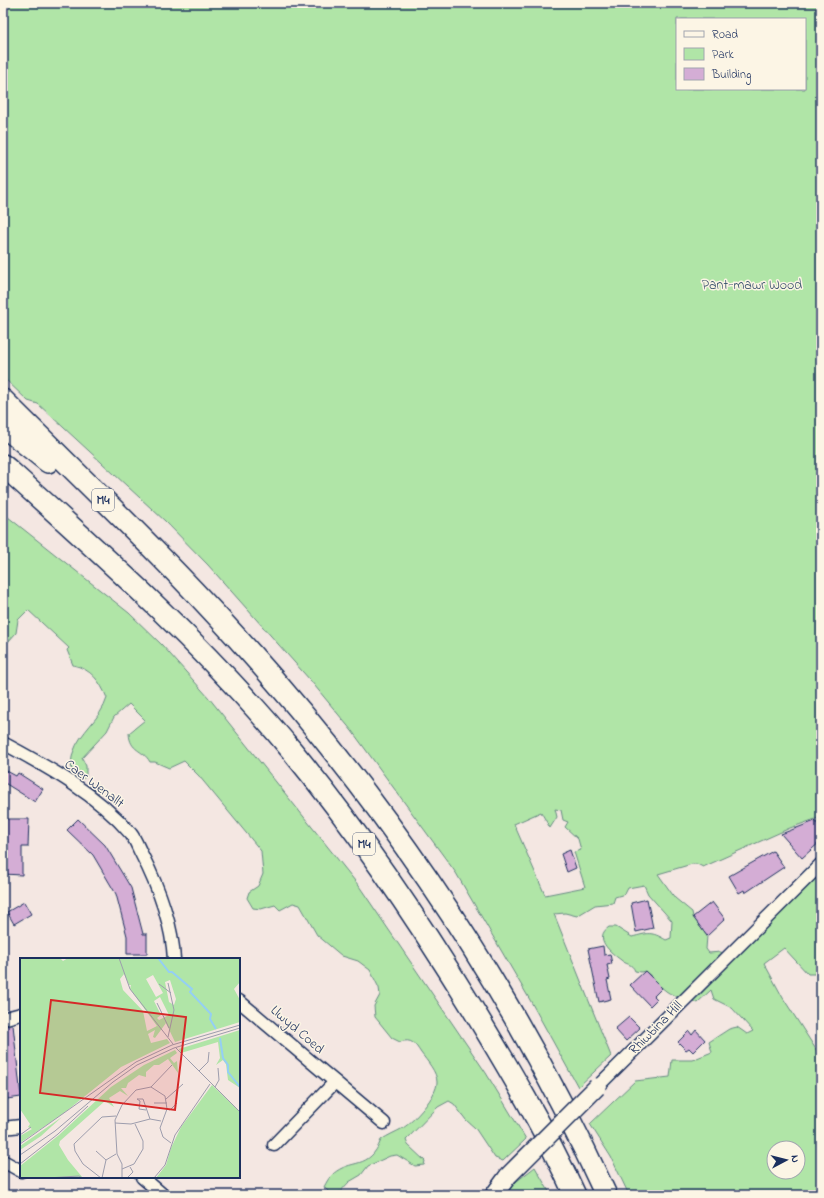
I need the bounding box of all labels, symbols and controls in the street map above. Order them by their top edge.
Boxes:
legend [676,18,806,90]
text: Road [712,26,738,44]
text: Park [712,46,734,64]
text: Building [711,66,751,85]
park label: Pant-mawr Wood [702,275,802,296]
road number: M4 [92,489,114,511]
street label: Caer Wenallt [60,754,129,814]
road number: M4 [353,833,375,855]
inset map [20,958,240,1178]
street label: Rhiwbina Hill [624,996,688,1060]
street label: Llwyd Coed [265,1001,329,1060]
north arrow [766,1140,806,1180]
text: N [787,1154,803,1164]

